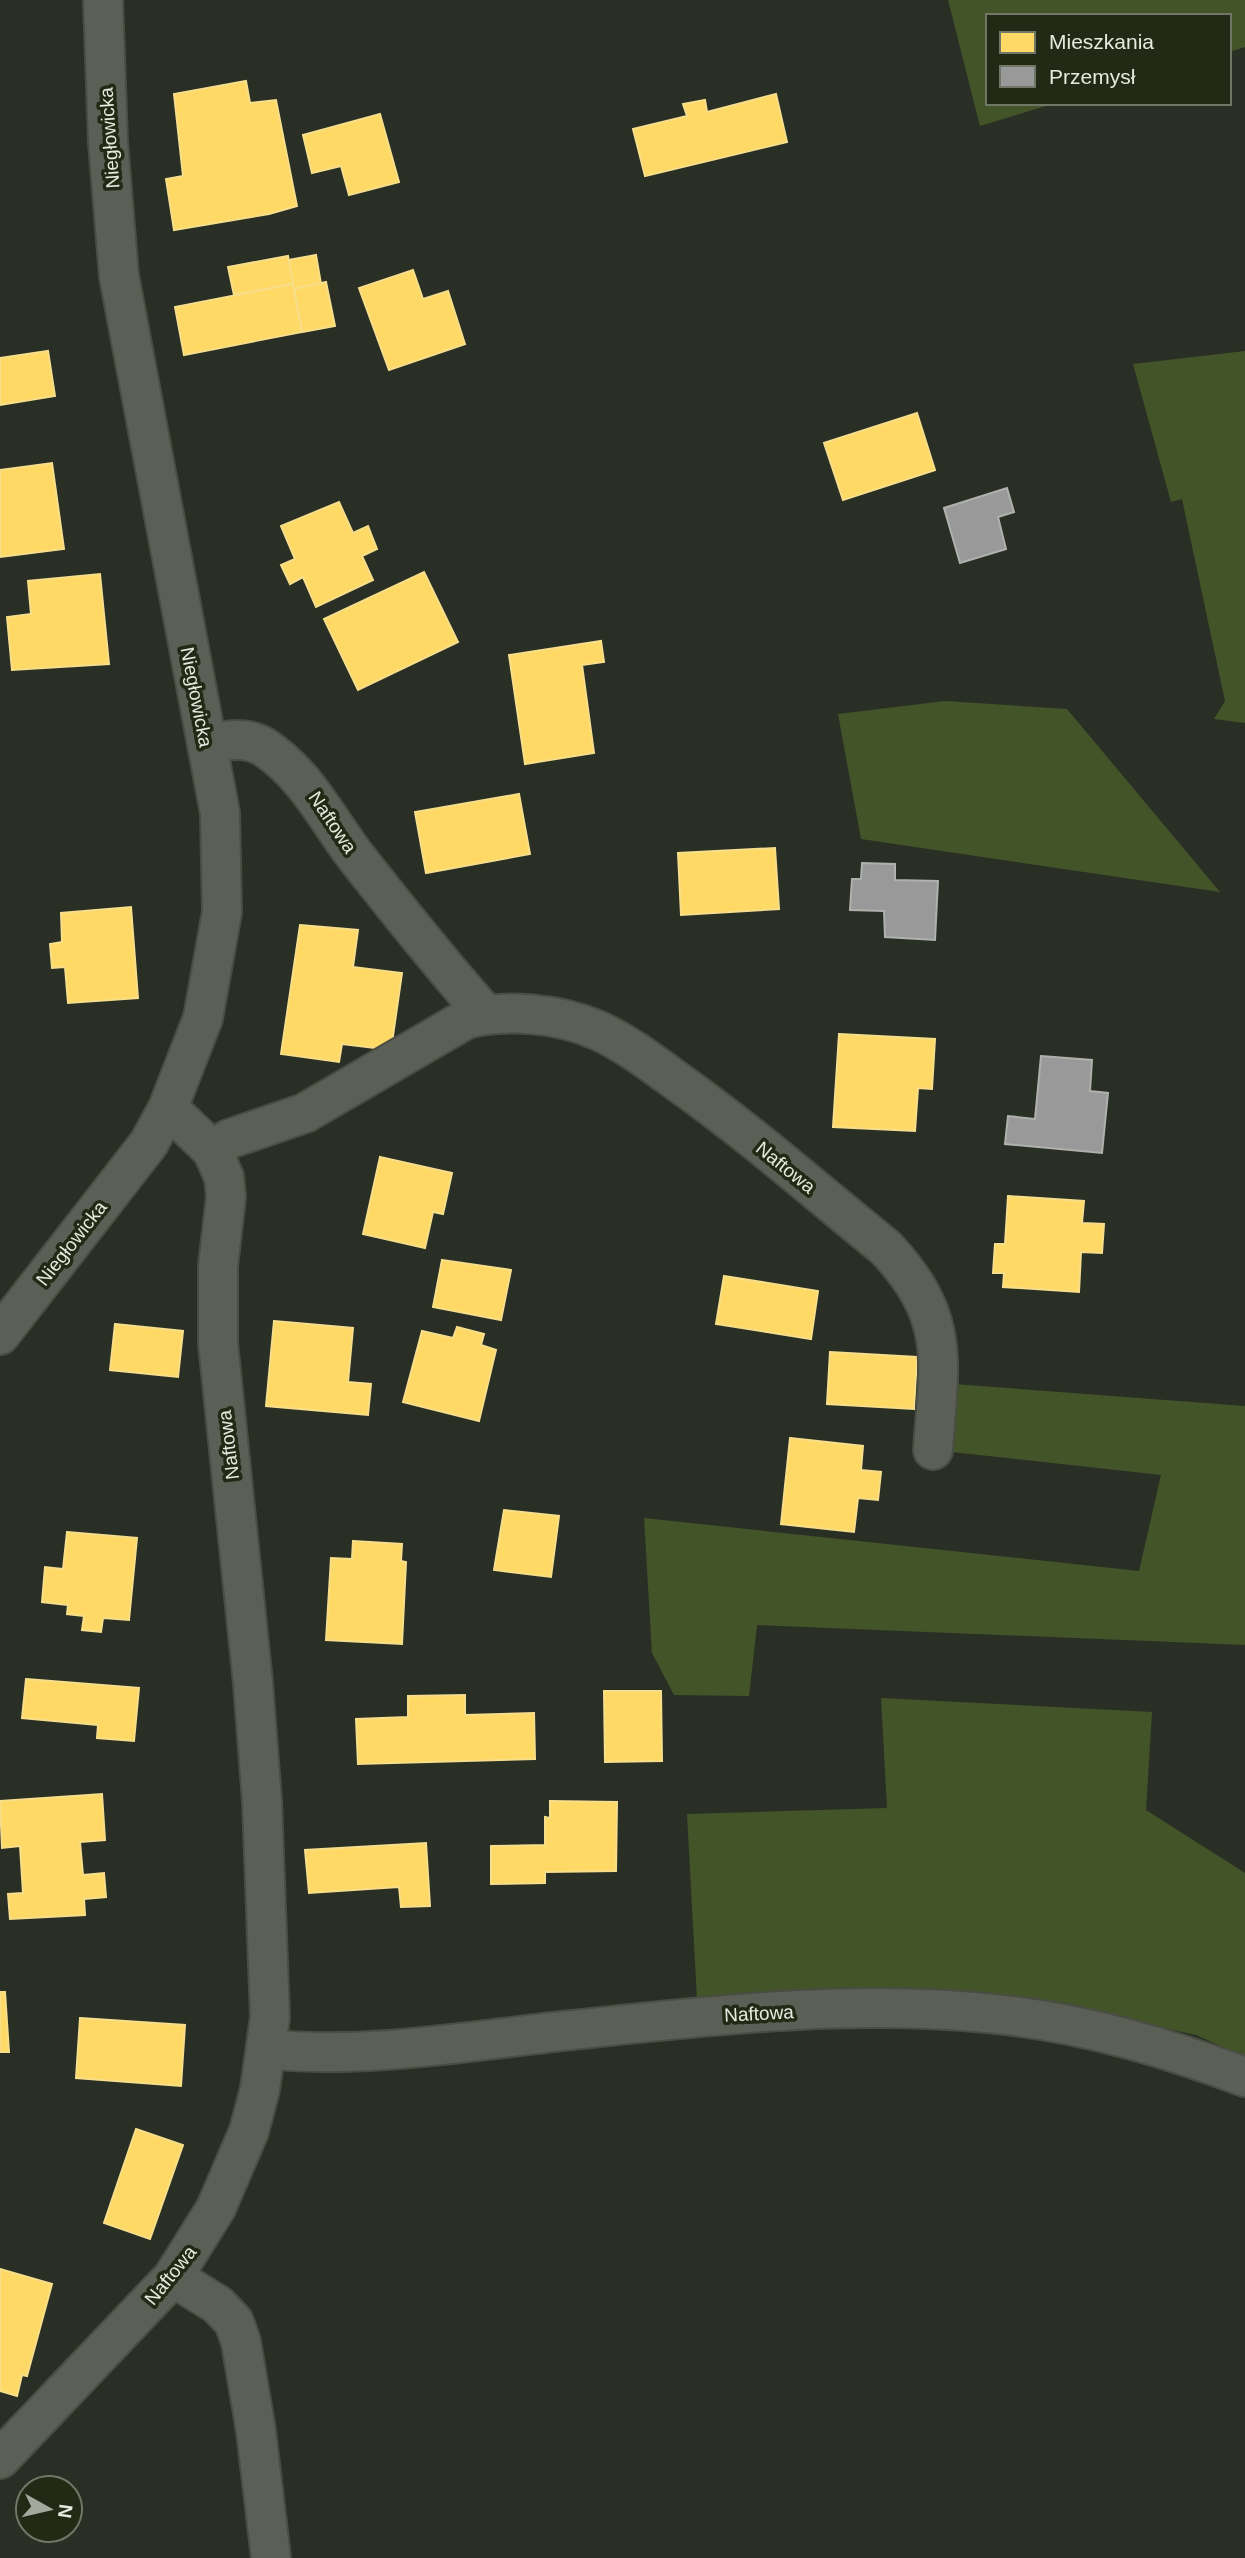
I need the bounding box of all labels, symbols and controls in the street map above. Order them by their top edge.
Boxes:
legend [986,14,1231,105]
text: Mieszkania [1049,30,1154,53]
text: Przemysł [1049,65,1136,88]
street label: Niegłowicka [95,86,124,189]
street label: Niegłowicka [177,645,217,749]
street label: Naftowa [304,788,361,857]
street label: Naftowa [752,1137,820,1198]
street label: Niegłowicka [32,1197,111,1290]
street label: Naftowa [214,1409,243,1481]
street label: Naftowa [724,2001,795,2026]
street label: Naftowa [140,2241,201,2309]
north arrow [14,2474,84,2544]
text: N [54,2503,77,2520]

